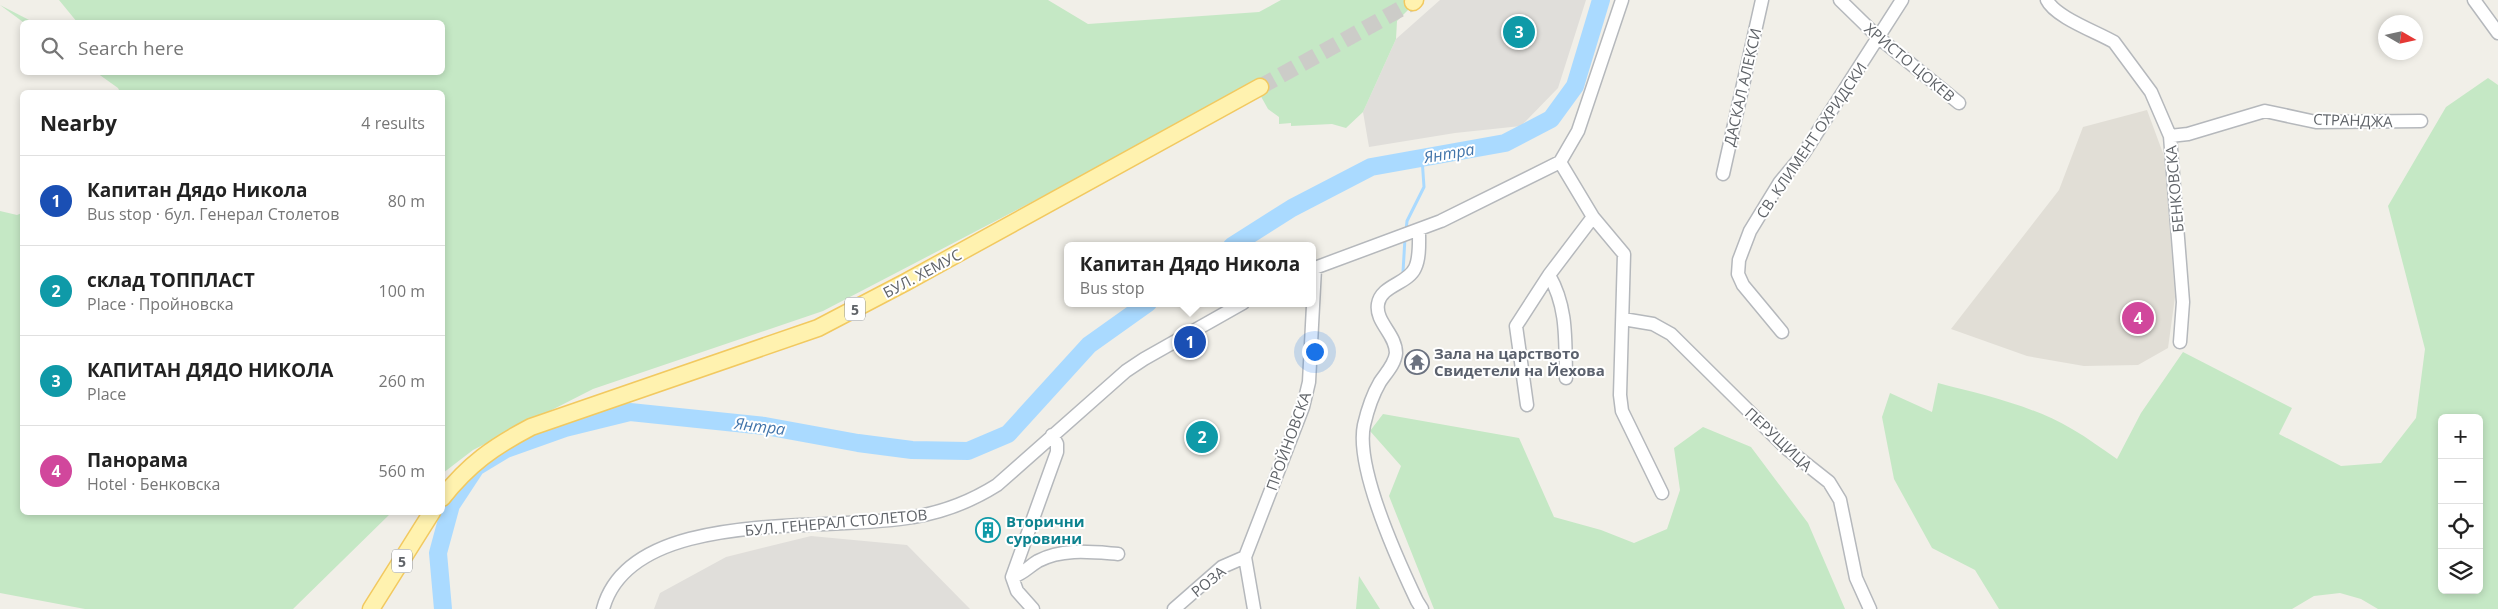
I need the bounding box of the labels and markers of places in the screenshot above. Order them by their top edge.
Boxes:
pin: 3 [1503,13,1535,51]
pin: 4 [2122,299,2154,337]
pin: 1 [1174,323,1206,361]
place label: Зала на царството Свидетели на Йехова [1434,343,1605,380]
temple icon: Зала на царството Свидетели на Йехова [1404,349,1430,375]
pin: 2 [1186,418,1218,456]
place label: Вторични суровини [1006,511,1085,548]
building icon: Вторични суровини [975,517,1001,543]

